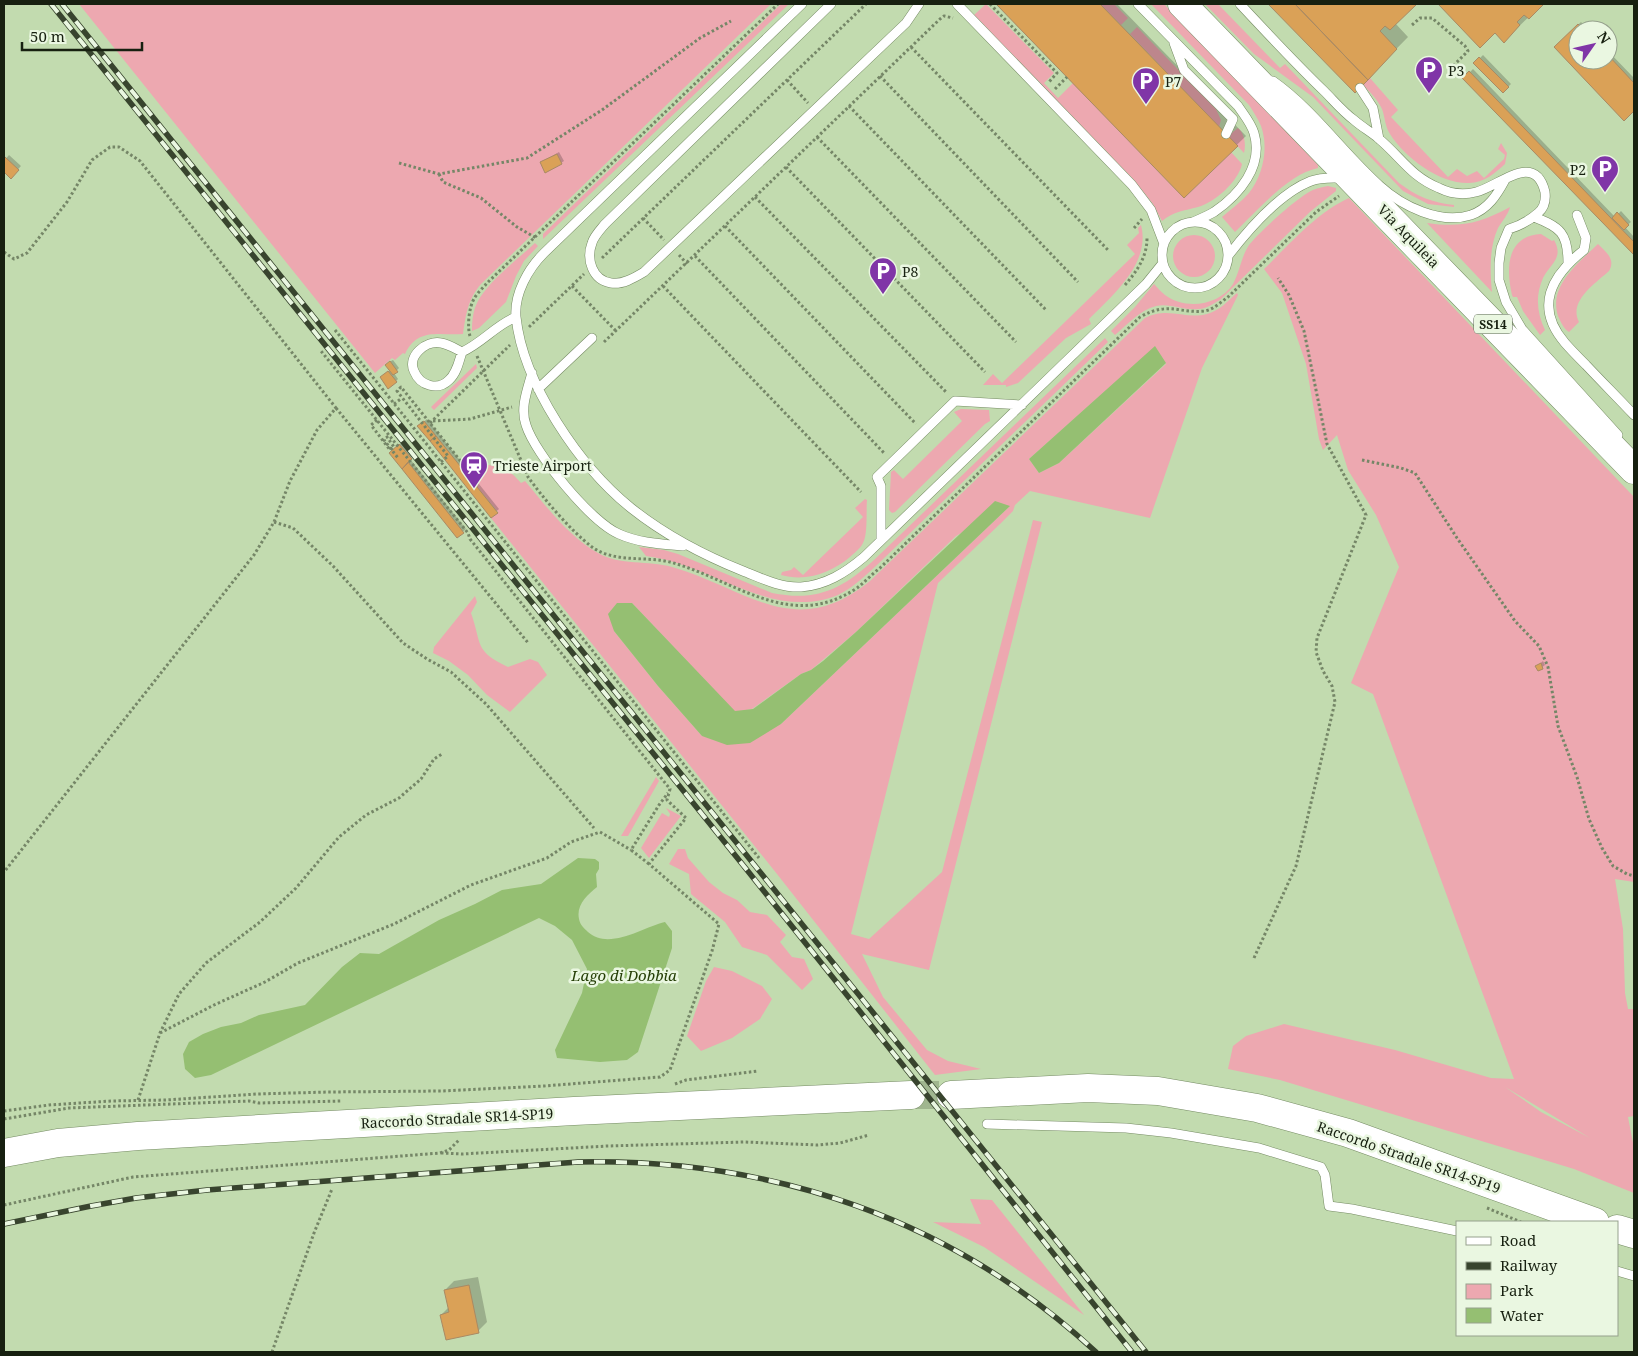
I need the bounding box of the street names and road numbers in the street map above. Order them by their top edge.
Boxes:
street label: Via Aquileia [1374,200,1444,272]
road number: SS14 [1474,314,1512,334]
street label: Raccordo Stradale SR14-SP19 [360,1103,554,1133]
street label: Raccordo Stradale SR14-SP19 [1315,1117,1503,1197]

